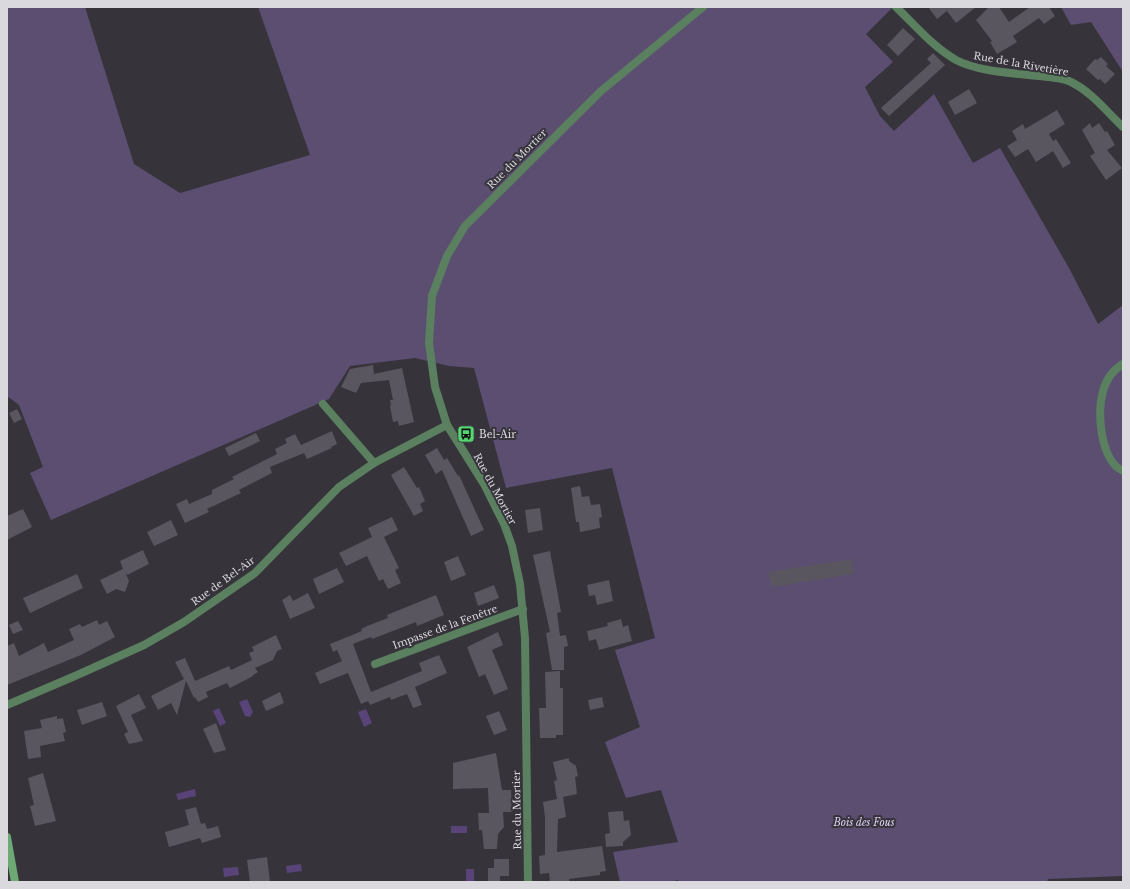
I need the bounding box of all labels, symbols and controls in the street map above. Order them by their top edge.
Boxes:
street label: Rue de la Rivetière [972,49,1070,79]
street label: Rue du Mortier [484,126,550,192]
bus stop icon: Bel-Air [456,424,476,444]
place label: Bel-Air [479,428,516,441]
street label: Rue du Mortier [471,451,519,527]
street label: Rue de Bel-Air [189,553,258,608]
street label: Impasse de la Fenêtre [391,602,499,652]
street label: Rue du Mortier [510,770,524,850]
park label: Bois des Fous [833,816,895,829]

